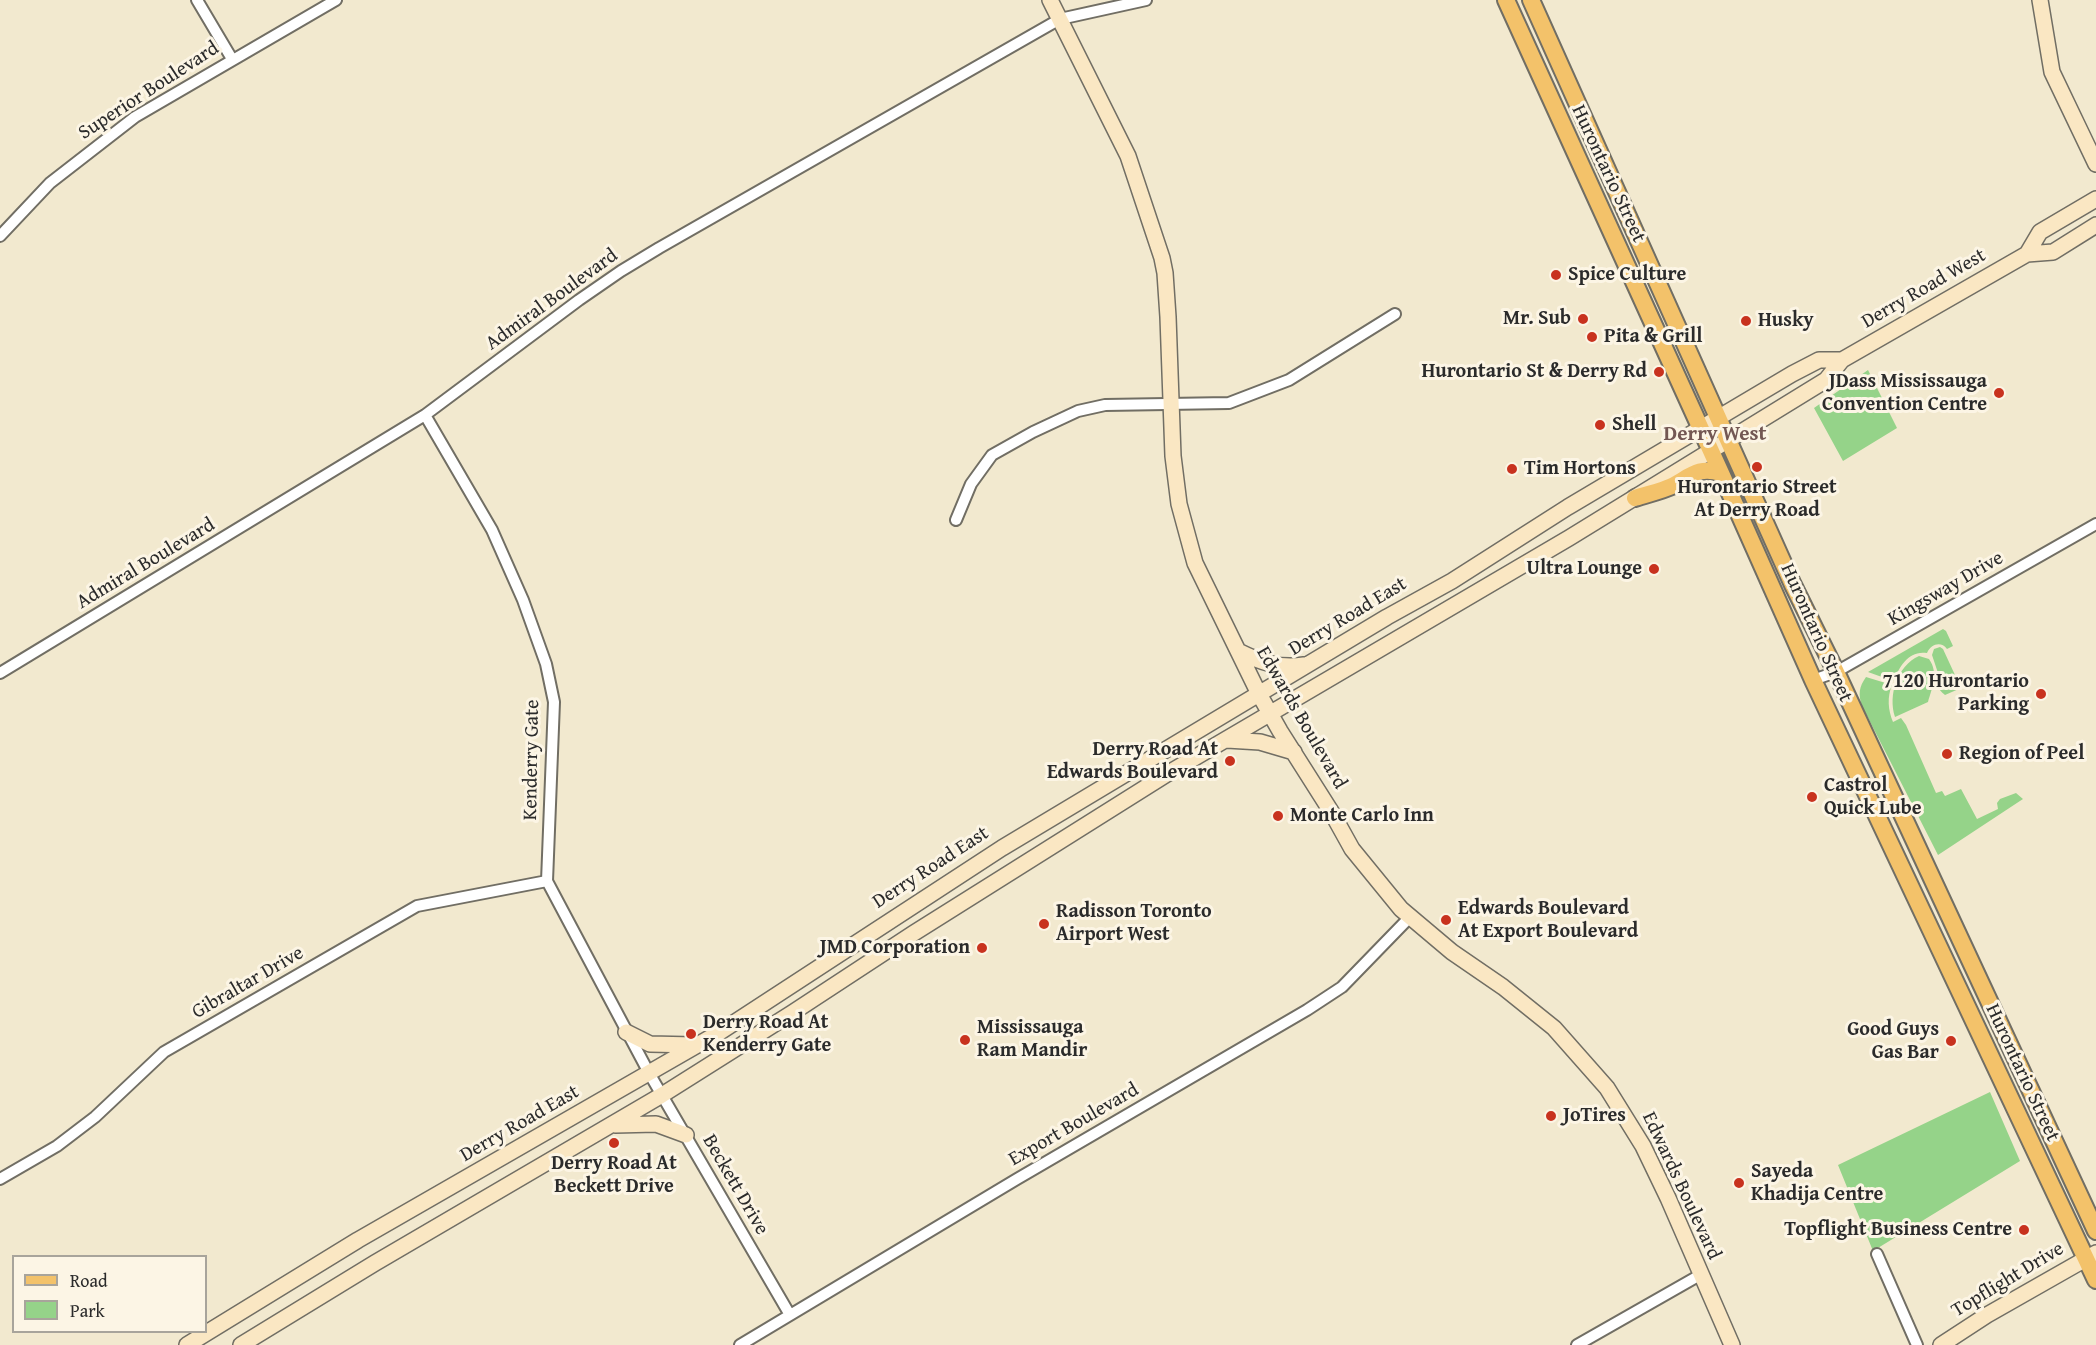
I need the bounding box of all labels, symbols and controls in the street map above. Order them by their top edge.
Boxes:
street label: Superior Boulevard [74,37,224,145]
street label: Hurontario Street [1566,101,1650,247]
street label: Admiral Boulevard [481,244,623,356]
street label: Derry Road West [1858,244,1990,334]
place label: Spice Culture [1568,263,1686,287]
marker: Spice Culture [1549,268,1563,282]
place label: Mr. Sub [1503,307,1571,331]
place label: Husky [1758,309,1814,333]
marker: Mr. Sub [1576,312,1590,326]
marker: Husky [1739,314,1753,328]
place label: Pita & Grill [1604,325,1702,349]
marker: Pita & Grill [1585,330,1599,344]
place label: Hurontario St & Derry Rd [1421,360,1647,384]
marker: Hurontario St & Derry Rd [1652,365,1666,379]
place label: JDass Mississauga Convention Centre [1822,370,1987,417]
marker: JDass Mississauga Convention Centre [1992,386,2006,400]
place label: Shell [1612,413,1657,437]
marker: Shell [1593,418,1607,432]
district label: Derry West [1663,422,1767,448]
place label: Tim Hortons [1524,457,1636,481]
marker: Hurontario Street At Derry Road [1750,460,1764,474]
marker: Tim Hortons [1505,462,1519,476]
place label: Hurontario Street At Derry Road [1677,476,1837,523]
street label: Admiral Boulevard [72,513,220,615]
street label: Kingsway Drive [1884,546,2008,632]
place label: Ultra Lounge [1526,557,1642,581]
street label: Hurontario Street [1775,560,1857,706]
marker: Ultra Lounge [1647,562,1661,576]
street label: Derry Road East [1285,572,1411,662]
street label: Edwards Boulevard [1251,643,1351,793]
place label: 7120 Hurontario Parking [1883,670,2029,717]
marker: 7120 Hurontario Parking [2034,687,2048,701]
street label: Kenderry Gate [519,699,545,821]
place label: Derry Road At Edwards Boulevard [1047,738,1218,785]
place label: Region of Peel [1959,742,2084,766]
marker: Region of Peel [1940,747,1954,761]
marker: Derry Road At Edwards Boulevard [1223,754,1237,768]
place label: Castrol Quick Lube [1824,774,1922,821]
marker: Castrol Quick Lube [1805,790,1819,804]
place label: Monte Carlo Inn [1290,804,1434,828]
marker: Monte Carlo Inn [1271,809,1285,823]
street label: Derry Road East [869,822,993,914]
place label: Edwards Boulevard At Export Boulevard [1458,897,1638,944]
place label: Radisson Toronto Airport West [1056,900,1212,947]
marker: Edwards Boulevard At Export Boulevard [1439,913,1453,927]
marker: Radisson Toronto Airport West [1037,917,1051,931]
place label: JMD Corporation [820,936,970,960]
street label: Gibraltar Drive [188,941,308,1025]
marker: JMD Corporation [975,941,989,955]
street label: Hurontario Street [1980,1000,2064,1146]
place label: Derry Road At Kenderry Gate [703,1011,831,1058]
place label: Mississauga Ram Mandir [977,1016,1087,1063]
place label: Good Guys Gas Bar [1847,1018,1939,1065]
marker: Derry Road At Kenderry Gate [684,1027,698,1041]
marker: Mississauga Ram Mandir [958,1033,972,1047]
marker: Good Guys Gas Bar [1944,1034,1958,1048]
street label: Export Boulevard [1005,1078,1143,1172]
street label: Derry Road East [456,1080,584,1168]
place label: JoTires [1563,1104,1626,1128]
street label: Edwards Boulevard [1636,1108,1726,1264]
marker: JoTires [1544,1109,1558,1123]
street label: Beckett Drive [697,1131,773,1239]
marker: Derry Road At Beckett Drive [607,1136,621,1150]
place label: Derry Road At Beckett Drive [551,1152,677,1199]
place label: Sayeda Khadija Centre [1751,1160,1883,1207]
marker: Sayeda Khadija Centre [1732,1176,1746,1190]
place label: Topflight Business Centre [1784,1218,2012,1242]
marker: Topflight Business Centre [2017,1223,2031,1237]
street label: Topflight Drive [1948,1237,2068,1323]
legend [12,1255,207,1333]
text: Road [70,1267,108,1294]
text: Park [70,1297,105,1324]

